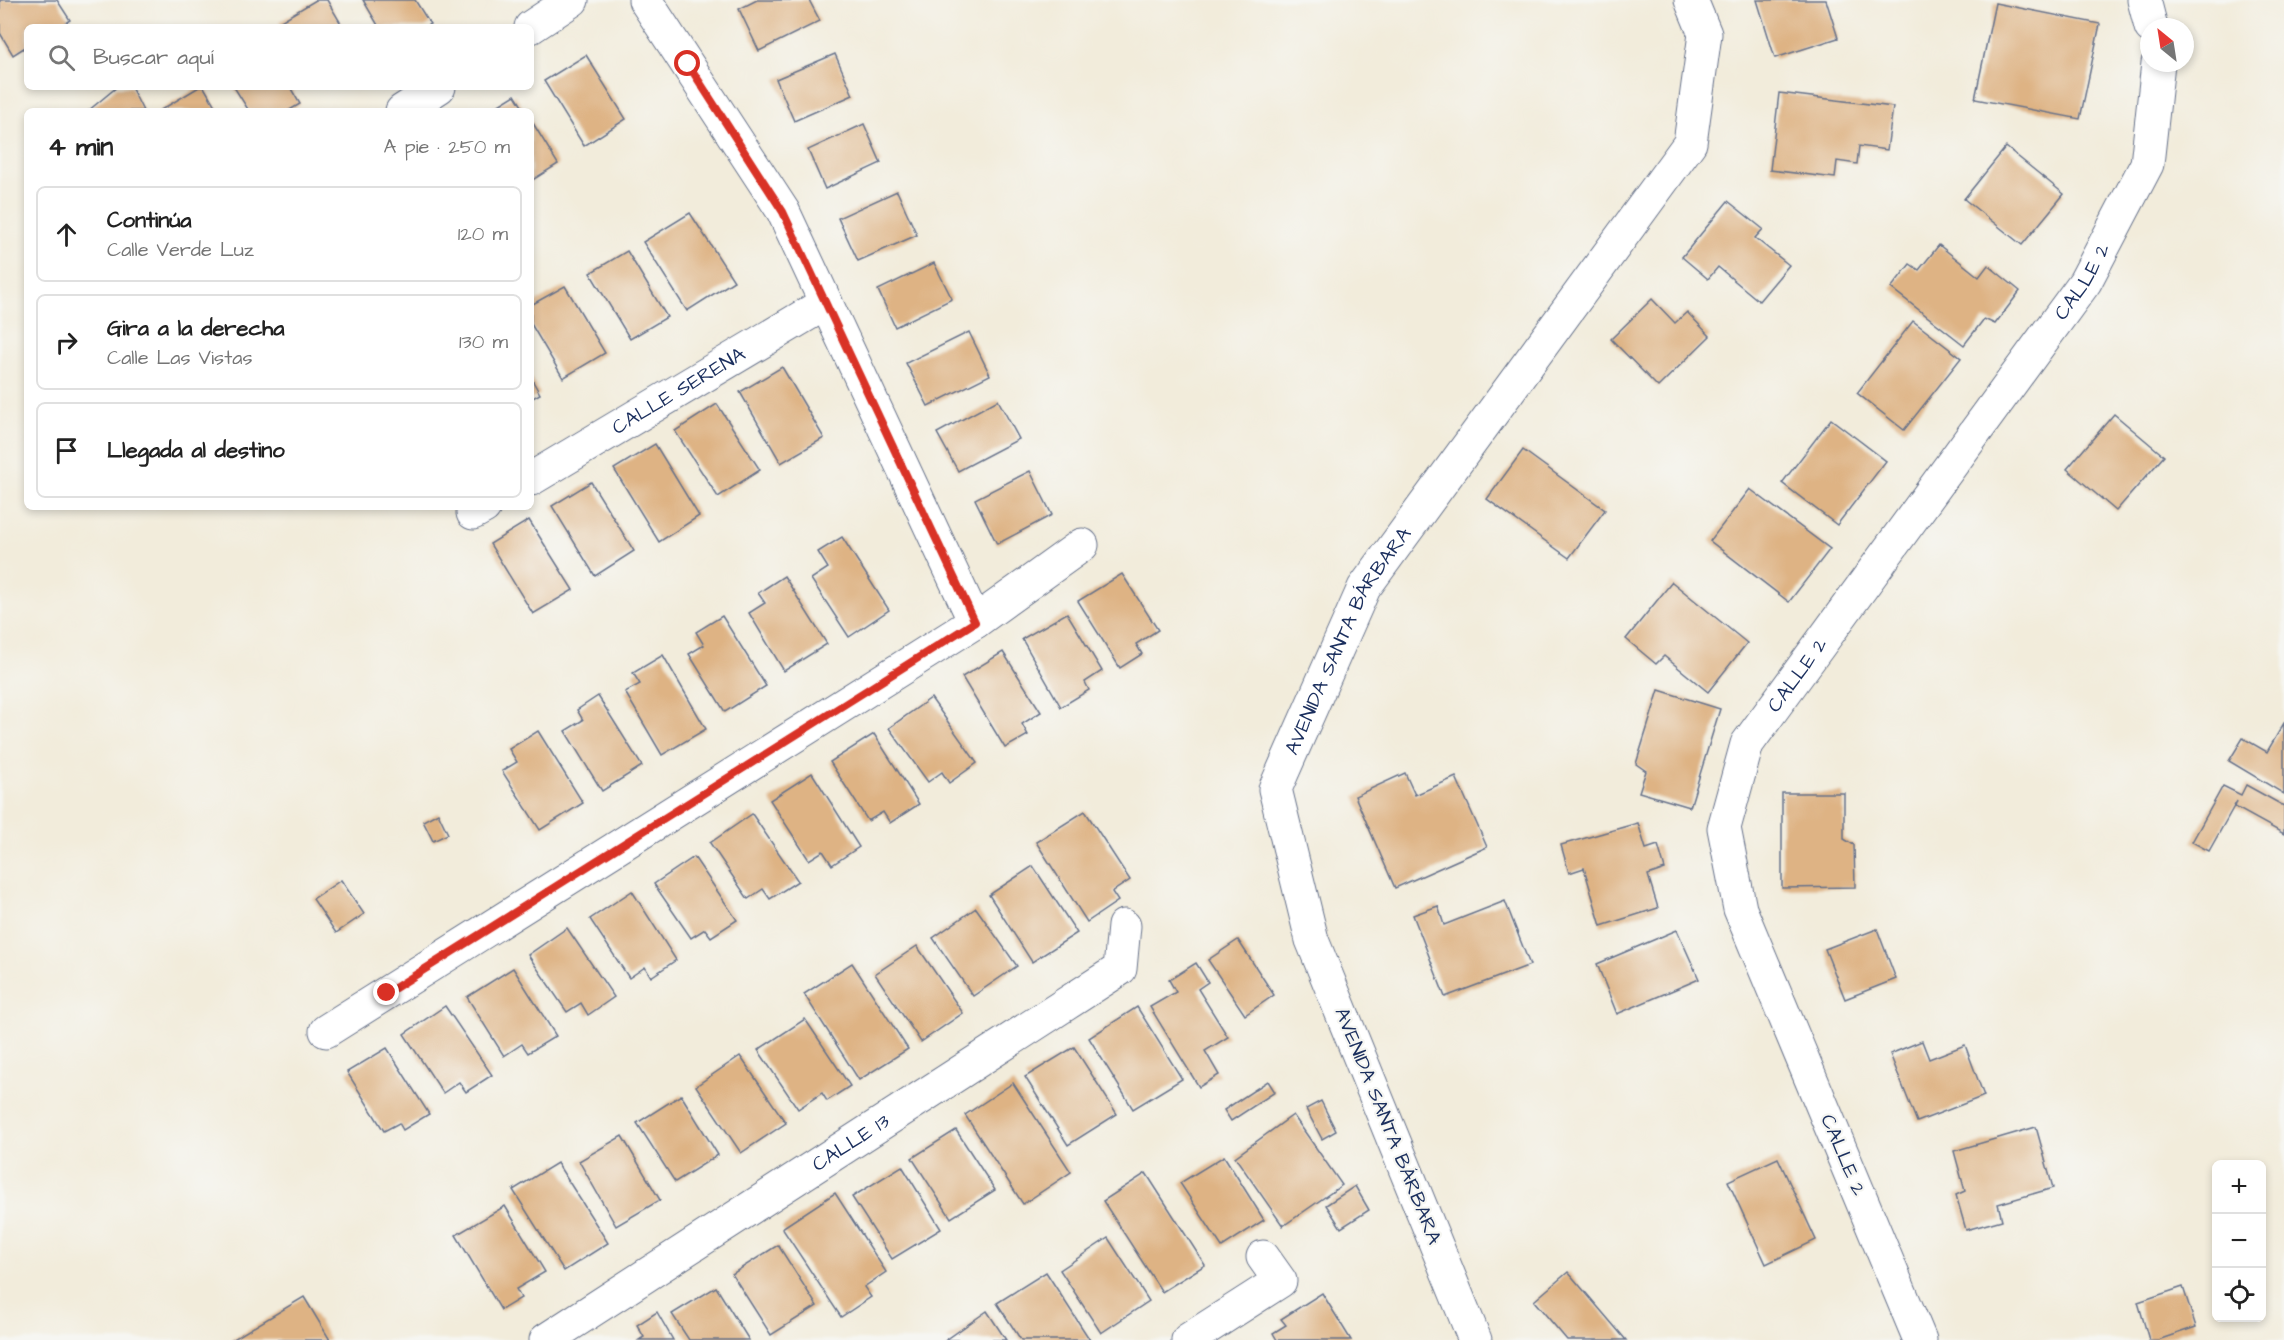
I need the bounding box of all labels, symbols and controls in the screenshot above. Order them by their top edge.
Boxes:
north arrow [2140,18,2194,72]
search box [24,24,534,90]
icon: search [45,41,78,74]
text: Buscar aquí [93,42,214,73]
route start [674,50,700,76]
text: 4 min [48,129,113,165]
text: A pie · 250 m [384,133,510,161]
text: Continúa [107,205,192,236]
icon: ahead [50,218,83,251]
text: 120 m [458,220,508,248]
text: Calle Verde Luz [107,236,254,264]
street label: CALLE 2 [2048,238,2117,326]
text: Gira a la derecha [107,313,284,344]
icon: right [50,326,83,359]
text: 130 m [459,328,508,356]
street label: CALLE SERENA [607,340,751,442]
text: Calle Las Vistas [107,344,252,372]
icon: arrive [50,434,83,467]
text: Llegada al destino [107,435,285,466]
street label: AVENIDA SANTA BÁRBARA [1278,521,1418,759]
street label: CALLE 2 [1761,632,1834,718]
route end [373,979,399,1005]
street label: AVENIDA SANTA BÁRBARA [1328,1003,1449,1249]
street label: CALLE 13 [807,1107,895,1178]
street label: CALLE 2 [1813,1110,1873,1201]
map controls [2212,1160,2266,1322]
button: + [2212,1160,2266,1214]
button: − [2212,1214,2266,1268]
button: locate [2212,1268,2266,1322]

